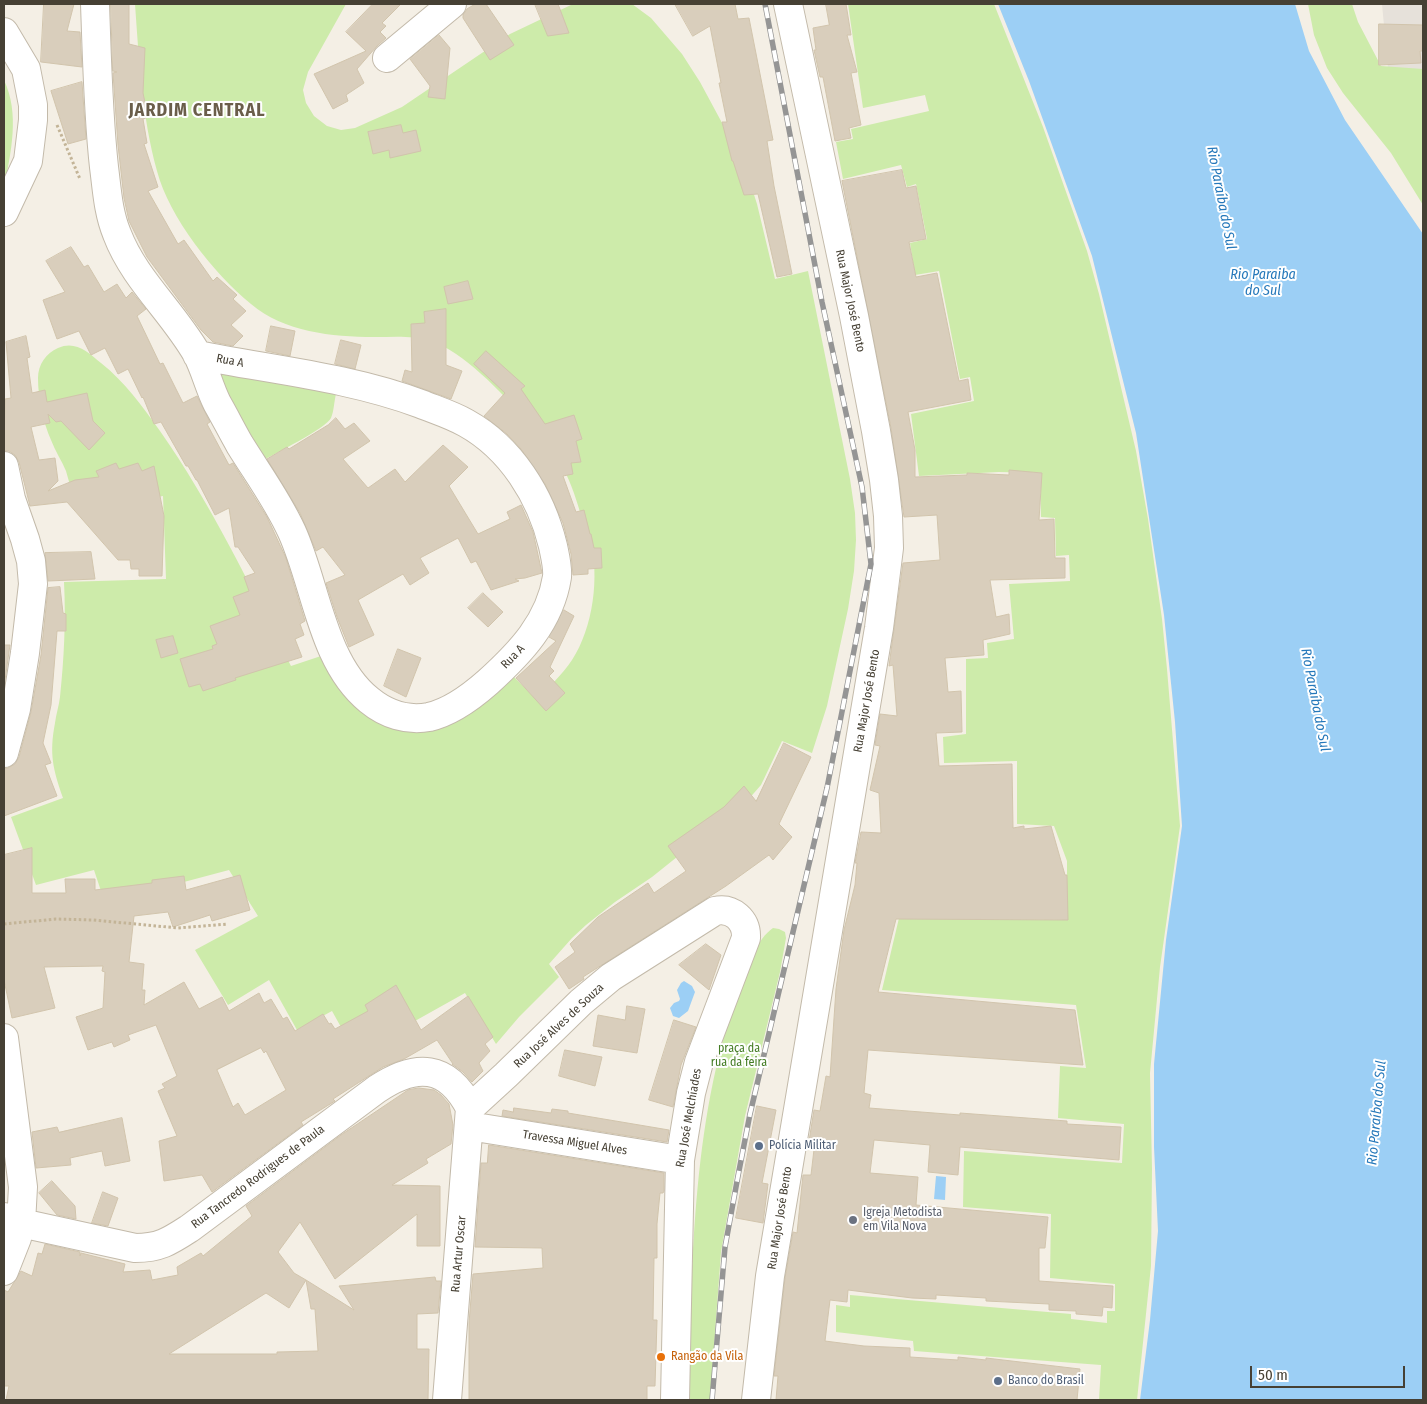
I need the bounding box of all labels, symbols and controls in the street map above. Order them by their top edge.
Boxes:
district label: JARDIM CENTRAL [127,100,267,122]
water label: Rio Paraíba do Sul [1203,145,1239,251]
street label: Rua Major José Bento [832,248,868,354]
water label: Rio Paraiba do Sul [1230,267,1296,300]
street label: Rua A [215,351,245,371]
street label: Rua A [498,642,528,672]
water label: Rio Paraíba do Sul [1297,647,1333,753]
street label: Rua Major José Bento [851,648,883,754]
street label: Rua José Alves de Souza [511,981,607,1071]
park label: praça da rua da feira [711,1042,767,1070]
water label: Rio Paraíba do Sul [1364,1060,1390,1166]
street label: Rua José Melchíades [673,1067,705,1169]
street label: Rua Tancredo Rodrigues de Paula [189,1122,327,1232]
street label: Travessa Miguel Alves [522,1128,628,1158]
place label: Polícia Militar [769,1139,836,1153]
marker: Polícia Militar [753,1140,765,1152]
street label: Rua Major José Bento [765,1165,795,1271]
place label: Igreja Metodista em Vila Nova [863,1206,942,1234]
marker: Igreja Metodista em Vila Nova [847,1214,859,1226]
street label: Rua Artur Oscar [448,1215,470,1293]
place label: Rangão da Vila [671,1350,743,1364]
marker: Rangão da Vila [655,1351,667,1363]
scale bar [1252,1356,1407,1388]
text: 50 m [1258,1366,1288,1384]
place label: Banco do Brasil [1008,1374,1084,1388]
marker: Banco do Brasil [992,1375,1004,1387]

